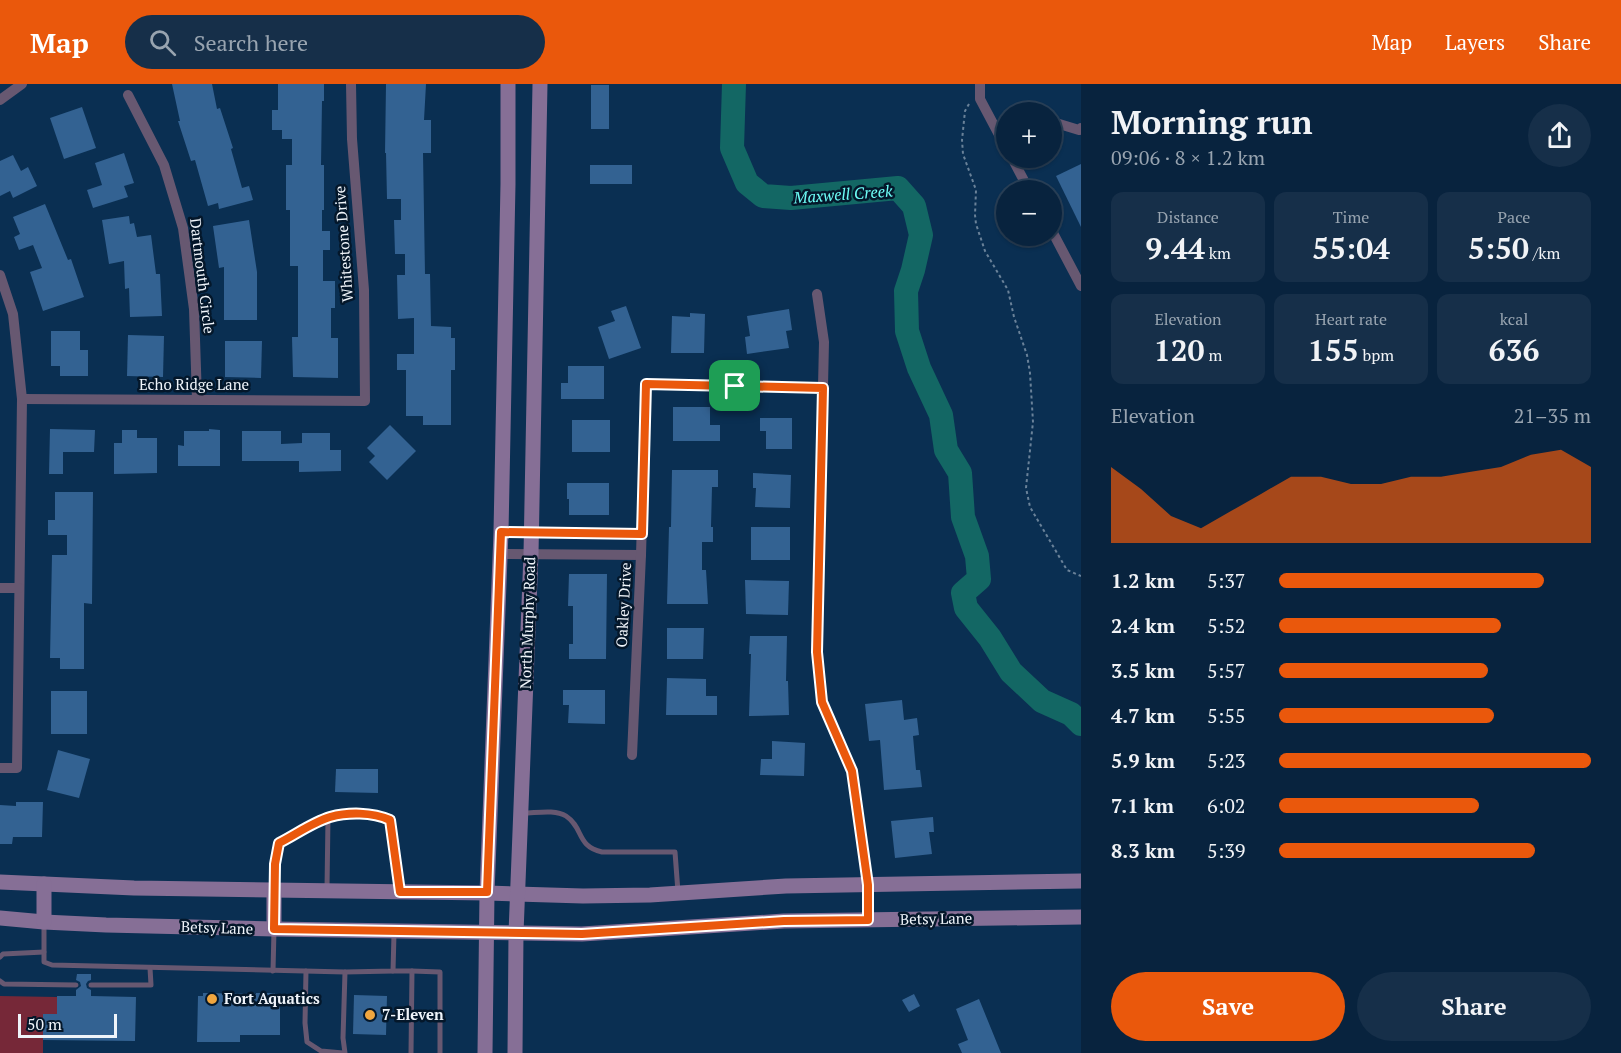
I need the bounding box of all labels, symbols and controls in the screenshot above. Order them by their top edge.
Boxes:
search box [125,15,545,69]
text: Map [30,24,89,61]
icon: search [146,26,179,59]
text: Search here [194,28,308,57]
text: Map [1371,28,1412,56]
text: Layers [1445,28,1505,56]
text: Share [1538,28,1591,56]
text: Morning run [1111,100,1313,143]
map controls [996,102,1062,246]
button: + [996,102,1062,168]
button: share [1528,104,1591,167]
text: 09:06 · 8 × 1.2 km [1111,144,1265,171]
water label: Maxwell Creek [792,180,893,208]
button: − [996,180,1062,246]
street label: Whitestone Drive [329,185,357,303]
text: Distance [1157,206,1219,228]
text: Time [1333,206,1369,228]
text: Pace [1498,206,1530,228]
street label: Dartmouth Circle [186,217,220,335]
text: 9.44 [1145,228,1205,268]
text: 55:04 [1312,228,1390,268]
text: 5:50 [1468,228,1529,268]
text: km [1205,242,1231,264]
text: /km [1529,242,1560,264]
text: Elevation [1154,308,1222,330]
text: Heart rate [1315,308,1387,330]
text: kcal [1500,308,1528,330]
text: 120 [1154,330,1205,370]
text: 155 [1308,330,1359,370]
text: 636 [1489,330,1539,370]
text: m [1205,344,1222,366]
text: bpm [1359,344,1394,366]
pin [709,360,760,411]
icon: arrive [718,369,751,402]
street label: Echo Ridge Lane [139,374,249,394]
text: Elevation [1111,402,1195,429]
text: 21–35 m [1514,402,1591,429]
street label: North Murphy Road [515,556,539,689]
street label: Oakley Drive [611,562,635,648]
text: 1.2 km [1111,567,1175,594]
text: 5:37 [1207,567,1246,594]
text: 2.4 km [1111,612,1175,639]
text: 5:52 [1207,612,1246,639]
text: 3.5 km [1111,657,1175,684]
text: 5:57 [1207,657,1246,684]
text: 4.7 km [1111,702,1175,729]
text: 5:55 [1207,702,1246,729]
text: 5.9 km [1111,747,1175,774]
text: 5:23 [1207,747,1246,774]
text: 7.1 km [1111,792,1174,819]
text: 6:02 [1207,792,1246,819]
text: 8.3 km [1111,837,1175,864]
text: 5:39 [1207,837,1246,864]
street label: Betsy Lane [900,907,972,929]
street label: Betsy Lane [181,916,254,938]
button: Save [1111,972,1345,1041]
button: Share [1357,972,1591,1041]
place label: Fort Aquatics [224,988,320,1008]
marker: Fort Aquatics [205,992,219,1006]
place label: 7-Eleven [382,1004,444,1024]
marker: 7-Eleven [363,1008,377,1022]
scale bar [18,1011,117,1038]
text: 50 m [27,1013,62,1035]

